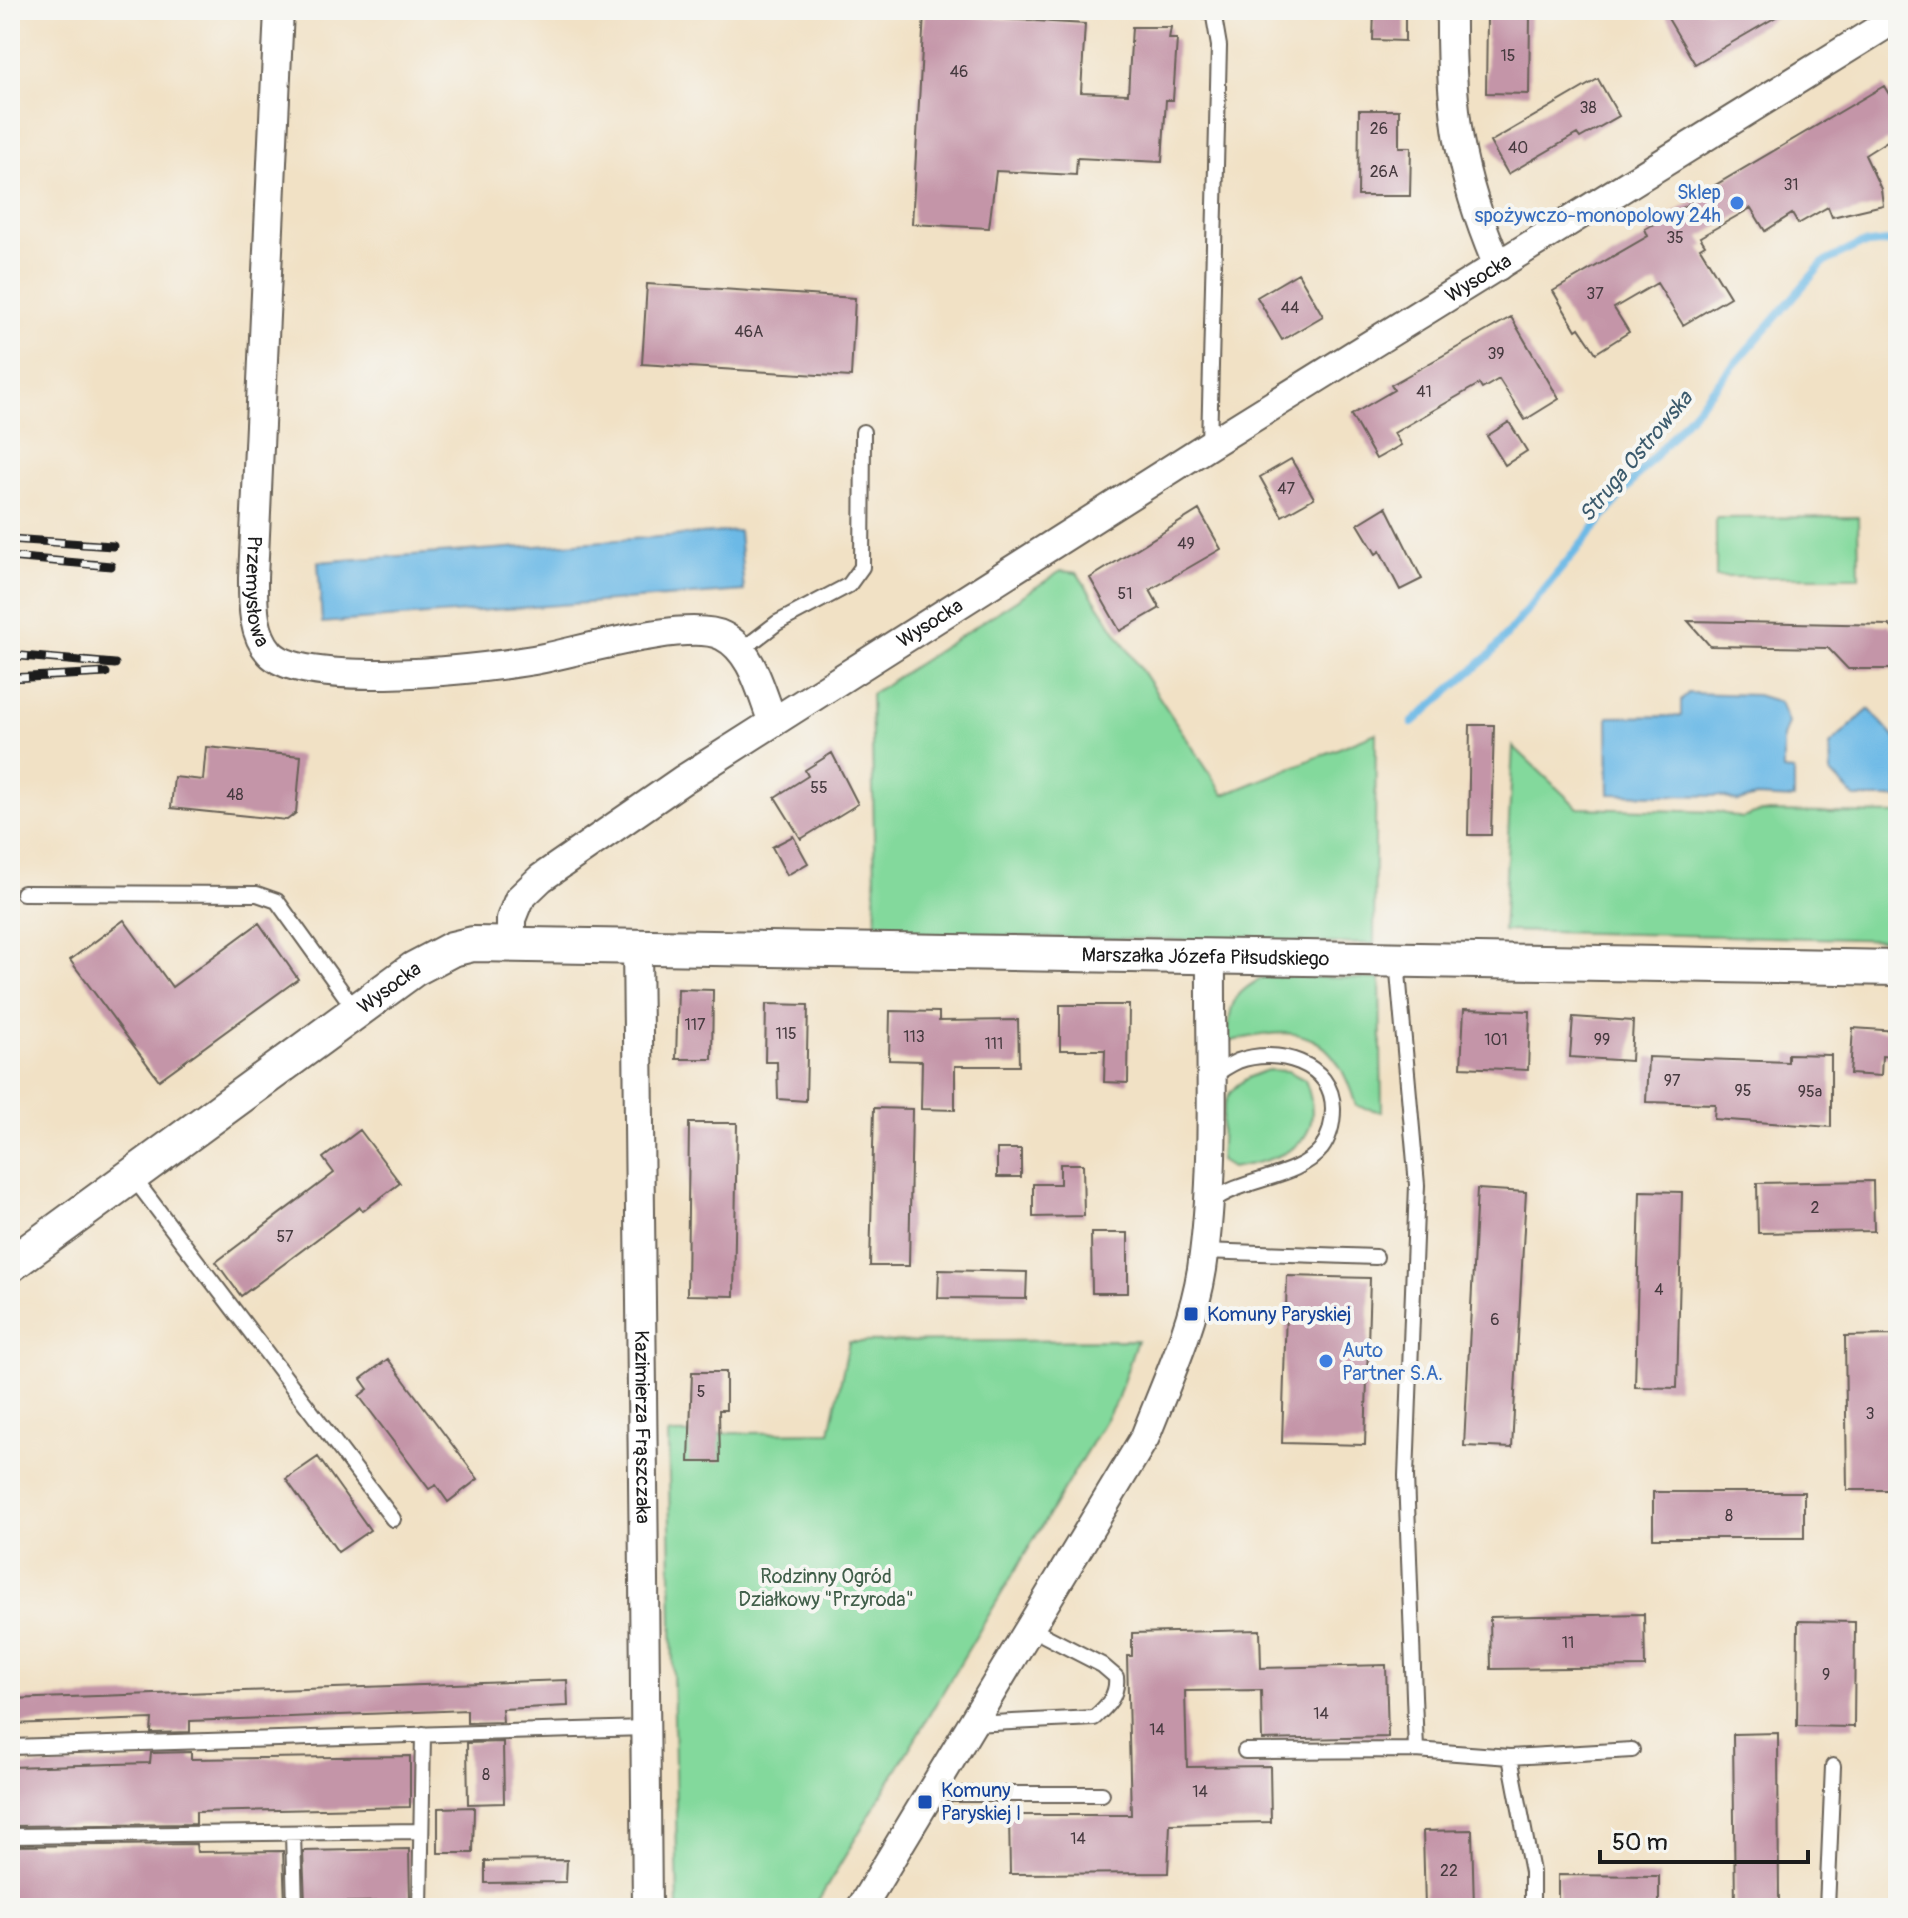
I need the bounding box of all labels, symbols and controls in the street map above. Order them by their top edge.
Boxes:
house number: 15 [1501,46,1515,66]
house number: 46 [950,62,968,82]
house number: 38 [1580,98,1597,118]
house number: 26 [1370,119,1388,139]
house number: 40 [1508,138,1528,158]
house number: 26A [1370,162,1398,182]
house number: 31 [1783,175,1799,195]
place label: Sklep spożywczo-monopolowy 24h [1475,180,1721,228]
marker: Sklep spożywczo-monopolowy 24h [1728,194,1746,212]
house number: 35 [1666,228,1684,248]
street label: Wysocka [1441,248,1516,308]
house number: 37 [1586,284,1604,304]
house number: 44 [1281,298,1299,318]
house number: 46A [735,322,763,342]
house number: 39 [1487,344,1505,364]
house number: 41 [1416,382,1432,402]
water label: Struga Ostrowska [1573,384,1700,528]
house number: 47 [1277,479,1295,499]
house number: 49 [1177,534,1195,554]
street label: Przemysłowa [240,535,275,651]
house number: 51 [1118,584,1132,604]
street label: Wysocka [892,593,967,653]
house number: 55 [810,778,828,798]
house number: 48 [226,785,244,805]
street label: Marszałka Józefa Piłsudskiego [1081,942,1330,971]
street label: Wysocka [353,956,425,1019]
house number: 117 [685,1015,706,1035]
house number: 115 [775,1024,797,1044]
house number: 113 [903,1027,925,1047]
house number: 101 [1484,1030,1508,1050]
house number: 99 [1594,1030,1610,1050]
house number: 111 [985,1034,1003,1054]
house number: 97 [1664,1071,1681,1091]
house number: 95 [1735,1081,1751,1101]
house number: 95a [1798,1082,1822,1102]
house number: 2 [1811,1198,1820,1218]
house number: 57 [276,1227,294,1247]
house number: 4 [1654,1280,1664,1300]
place label: Komuny Paryskiej [1207,1302,1351,1327]
marker: Komuny Paryskiej [1182,1305,1200,1323]
house number: 6 [1490,1310,1500,1330]
street label: Kazimierza Frąszczaka [629,1330,655,1524]
place label: Auto Partner S.A. [1342,1338,1443,1386]
marker: Auto Partner S.A. [1317,1352,1335,1370]
house number: 5 [697,1382,705,1402]
house number: 3 [1866,1404,1875,1424]
house number: 8 [1725,1506,1733,1526]
park label: Rodzinny Ogród Działkowy "Przyroda" [738,1564,914,1612]
house number: 11 [1562,1633,1574,1653]
house number: 9 [1822,1665,1830,1685]
house number: 14 [1313,1704,1329,1724]
house number: 14 [1149,1720,1165,1740]
house number: 8 [482,1765,490,1785]
place label: Komuny Paryskiej I [941,1778,1022,1826]
house number: 14 [1192,1782,1208,1802]
marker: Komuny Paryskiej I [916,1793,934,1811]
scale bar [1600,1814,1808,1864]
text: 50 m [1612,1828,1668,1857]
house number: 14 [1070,1829,1086,1849]
house number: 22 [1440,1861,1458,1881]

